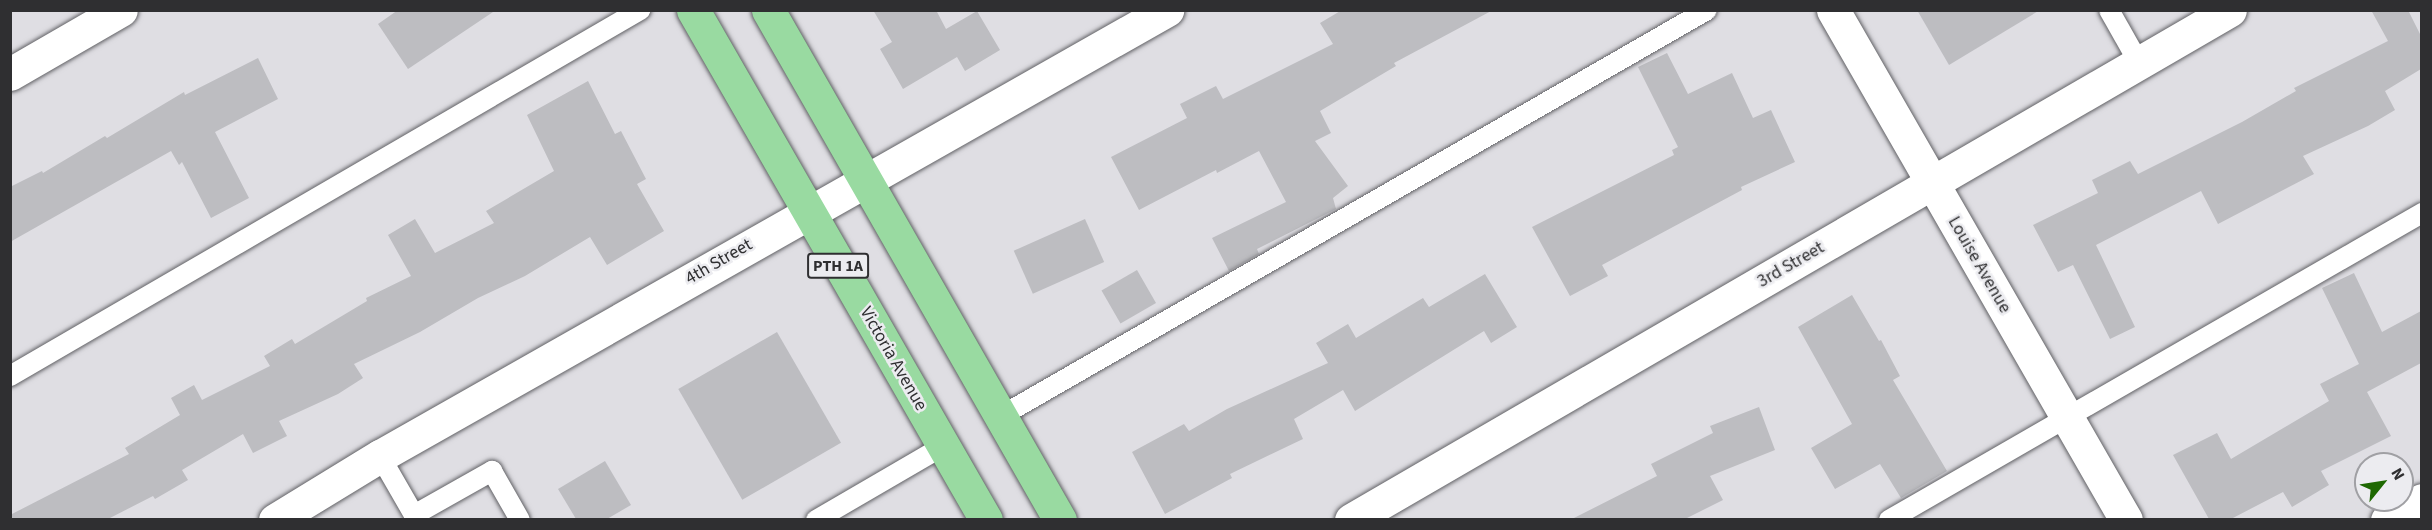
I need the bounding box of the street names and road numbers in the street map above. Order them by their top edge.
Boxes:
street label: Louise Avenue [1943,213,2015,317]
street label: 4th Street [682,234,756,290]
street label: 3rd Street [1754,237,1828,293]
road number: PTH 1A [806,253,870,279]
street label: Victoria Avenue [855,303,931,415]

